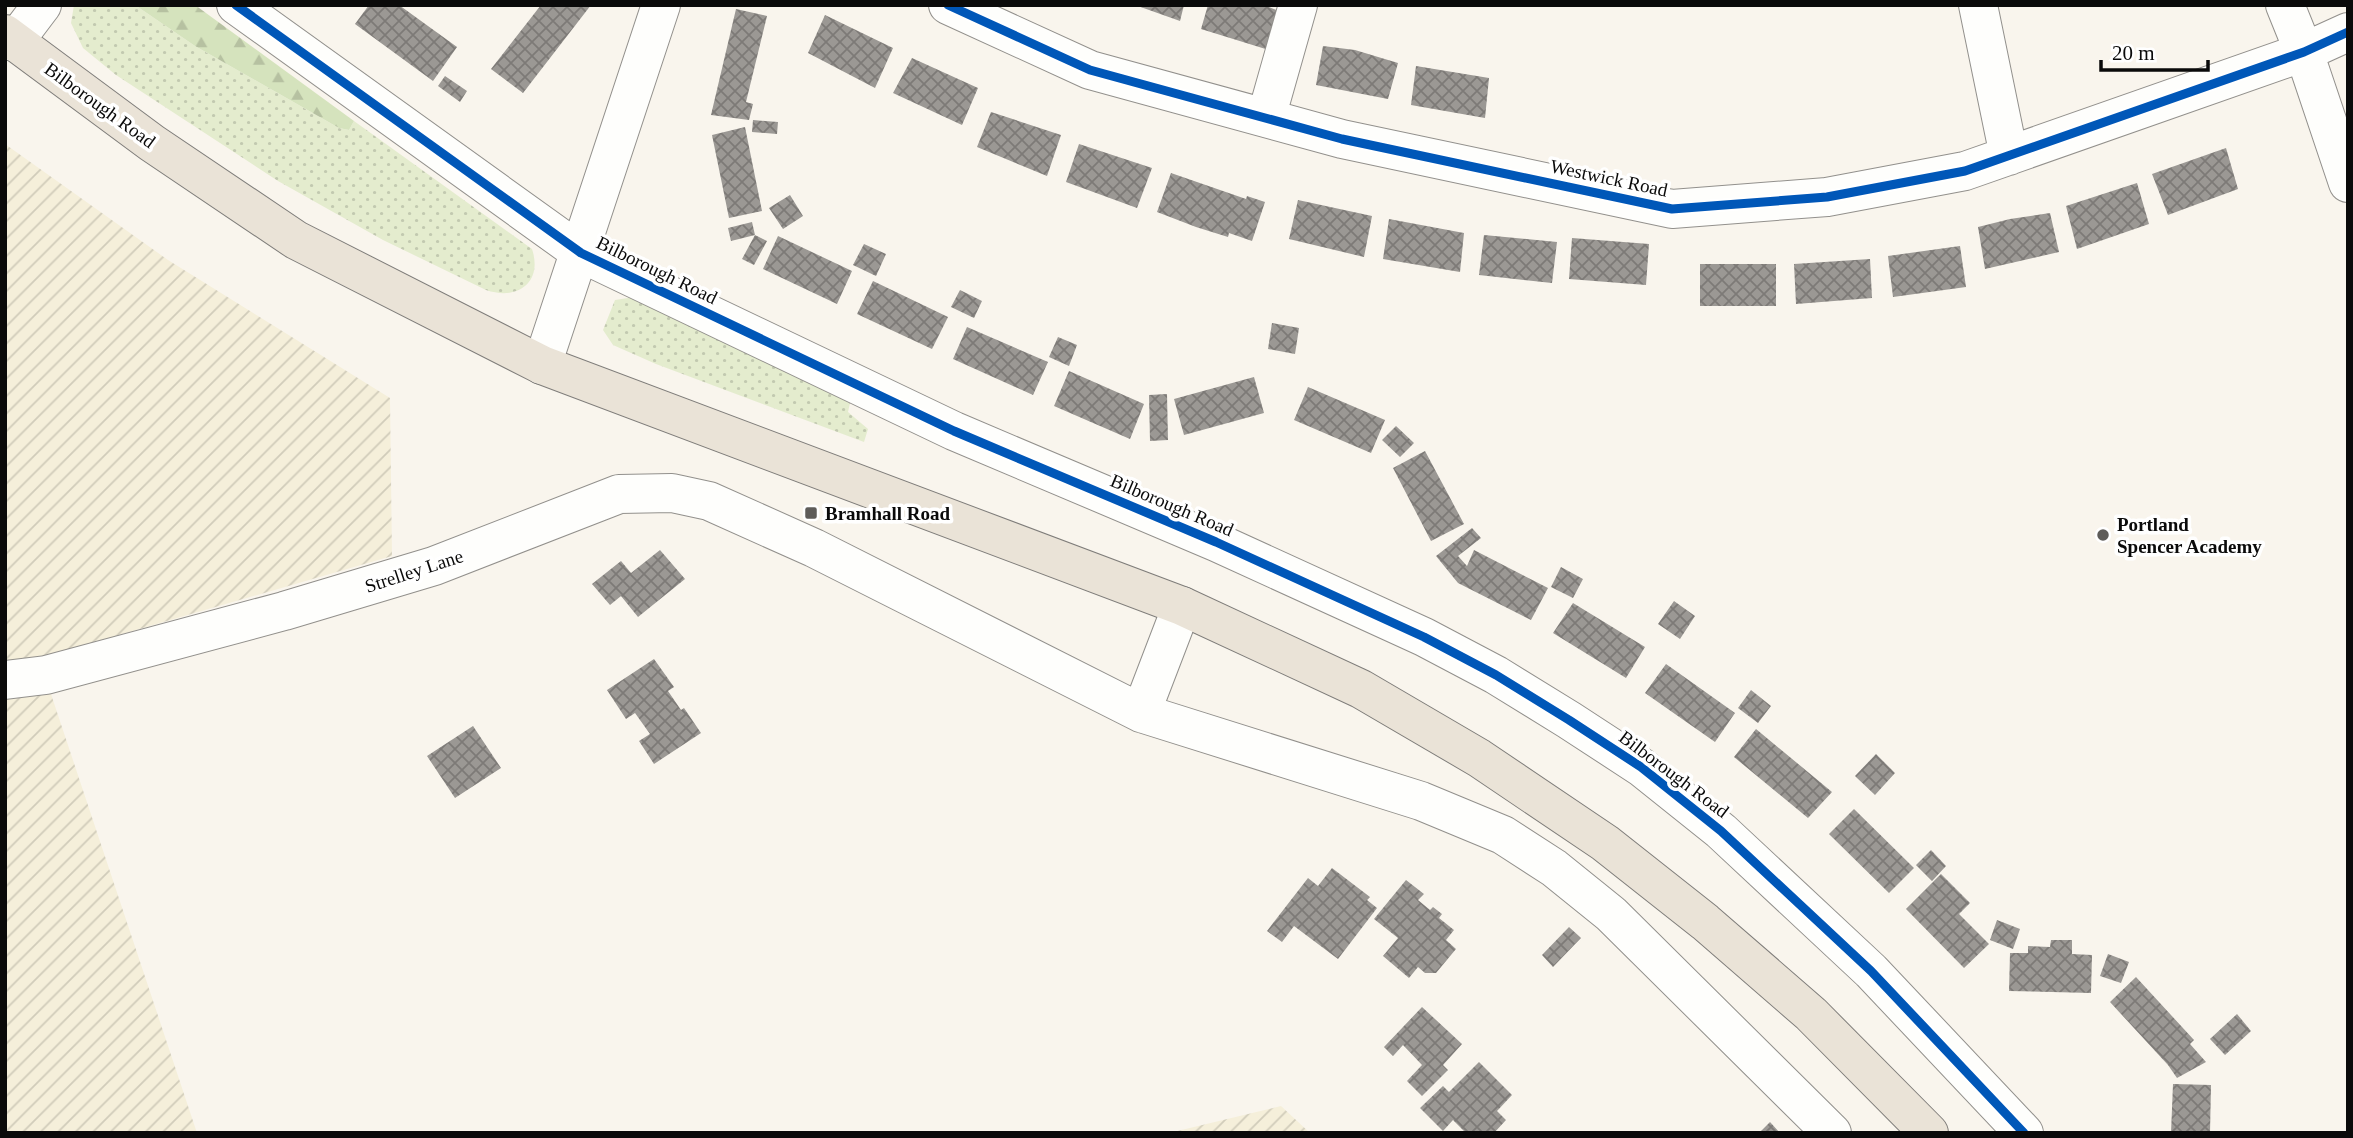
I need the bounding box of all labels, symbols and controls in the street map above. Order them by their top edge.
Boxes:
scale bar [2101,28,2208,72]
text: 20 m [2112,41,2155,65]
street label: Bilborough Road [41,58,160,152]
street label: Westwick Road [1548,155,1670,201]
street label: Bilborough Road [593,232,721,308]
street label: Bilborough Road [1107,470,1237,541]
place label: Bramhall Road [825,503,951,524]
marker: Bramhall Road [803,505,819,521]
place label: Portland Spencer Academy [2117,514,2262,557]
marker: Portland Spencer Academy [2095,527,2111,543]
street label: Strelley Lane [362,545,466,597]
street label: Bilborough Road [1615,726,1733,822]

